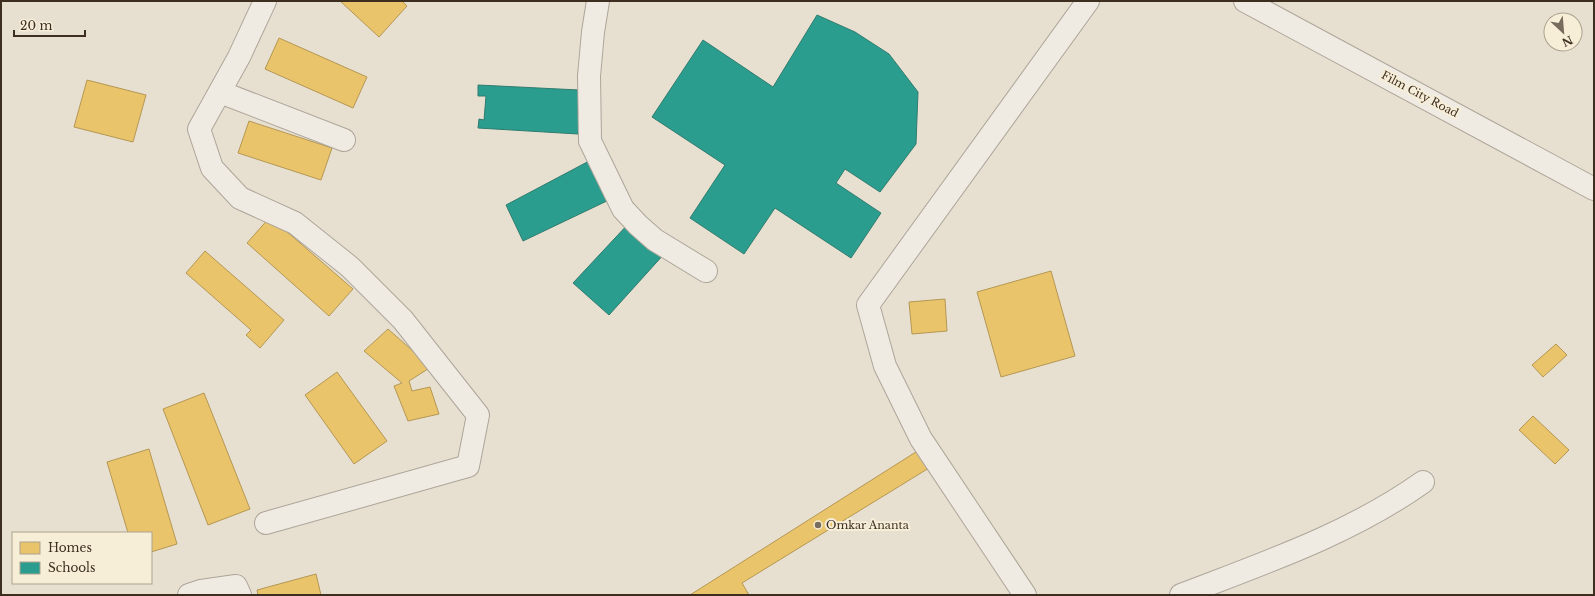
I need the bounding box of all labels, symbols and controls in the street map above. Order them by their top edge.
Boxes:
scale bar [14,12,85,38]
north arrow [1543,12,1583,52]
text: 20 m [20,18,52,33]
text: N [1559,32,1575,50]
street label: Film City Road [1379,68,1462,121]
place label: Omkar Ananta [826,518,910,532]
marker: Omkar Ananta [813,520,823,530]
legend [12,532,152,584]
text: Homes [48,540,92,555]
text: Schools [48,560,95,575]

